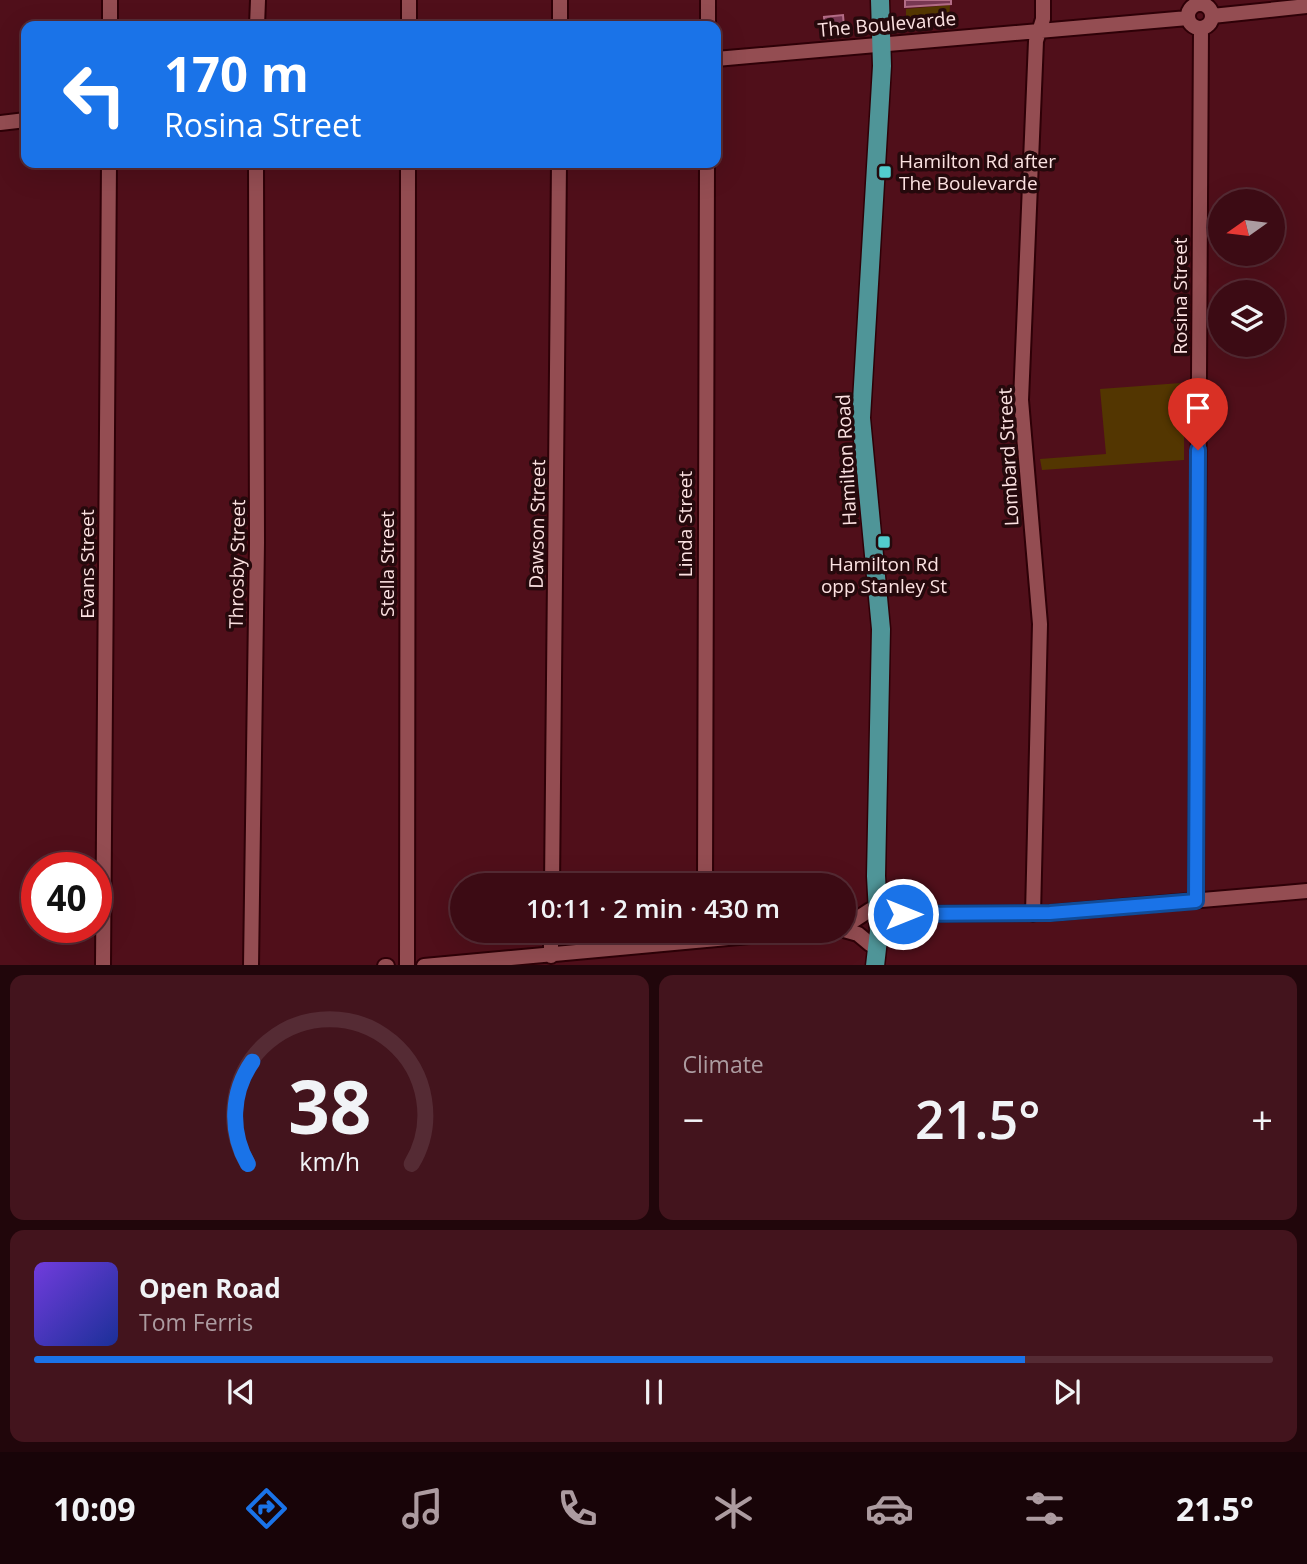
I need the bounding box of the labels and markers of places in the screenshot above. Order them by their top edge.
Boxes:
place label: Hamilton Rd after The Boulevarde [899,148,1056,196]
marker: Hamilton Rd after The Boulevarde [877,164,893,180]
pin [1168,378,1228,450]
marker: Hamilton Rd opp Stanley St [876,534,892,550]
place label: Hamilton Rd opp Stanley St [821,551,947,599]

